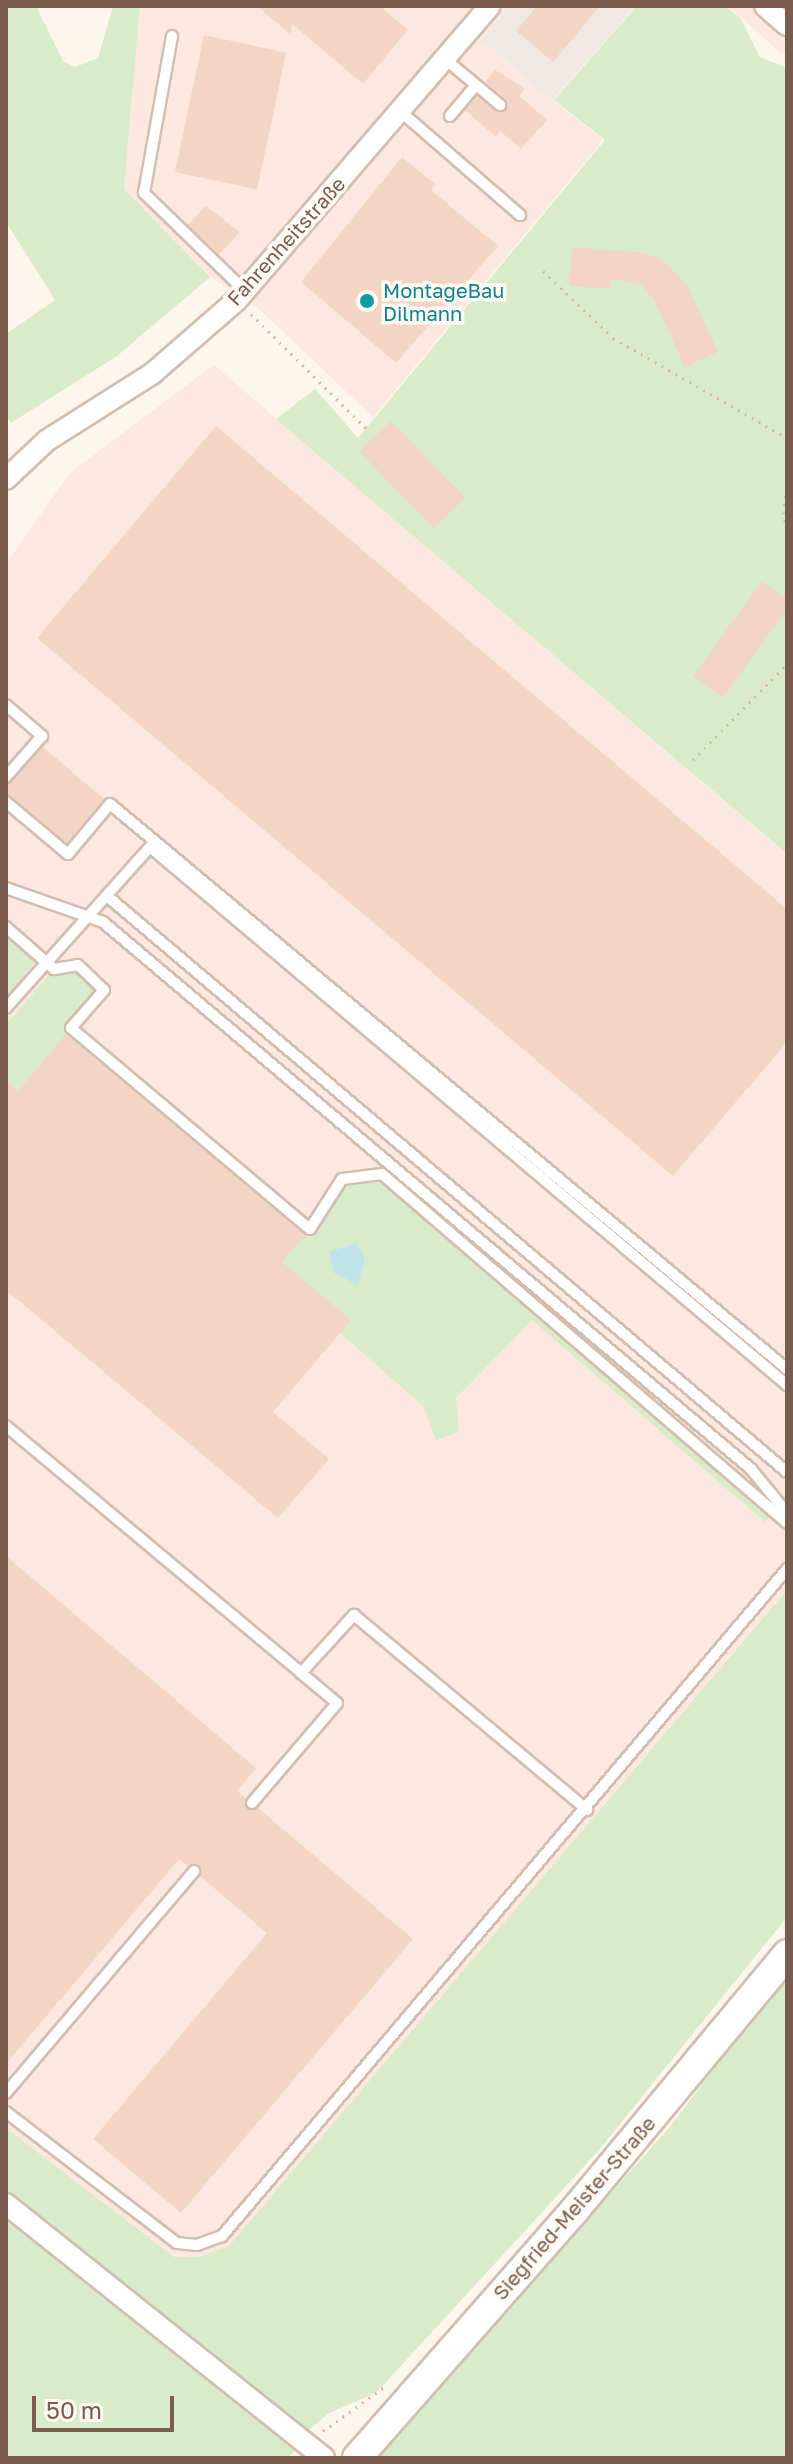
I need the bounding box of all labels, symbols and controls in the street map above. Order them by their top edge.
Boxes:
street label: Fahrenheitstraße [222,172,350,310]
place label: MontageBau Dilmann [383,278,504,325]
marker: MontageBau Dilmann [358,292,376,310]
street label: Siegfried-Meister-Straße [488,2111,660,2305]
scale bar [36,2380,178,2430]
text: 50 m [46,2395,102,2424]

